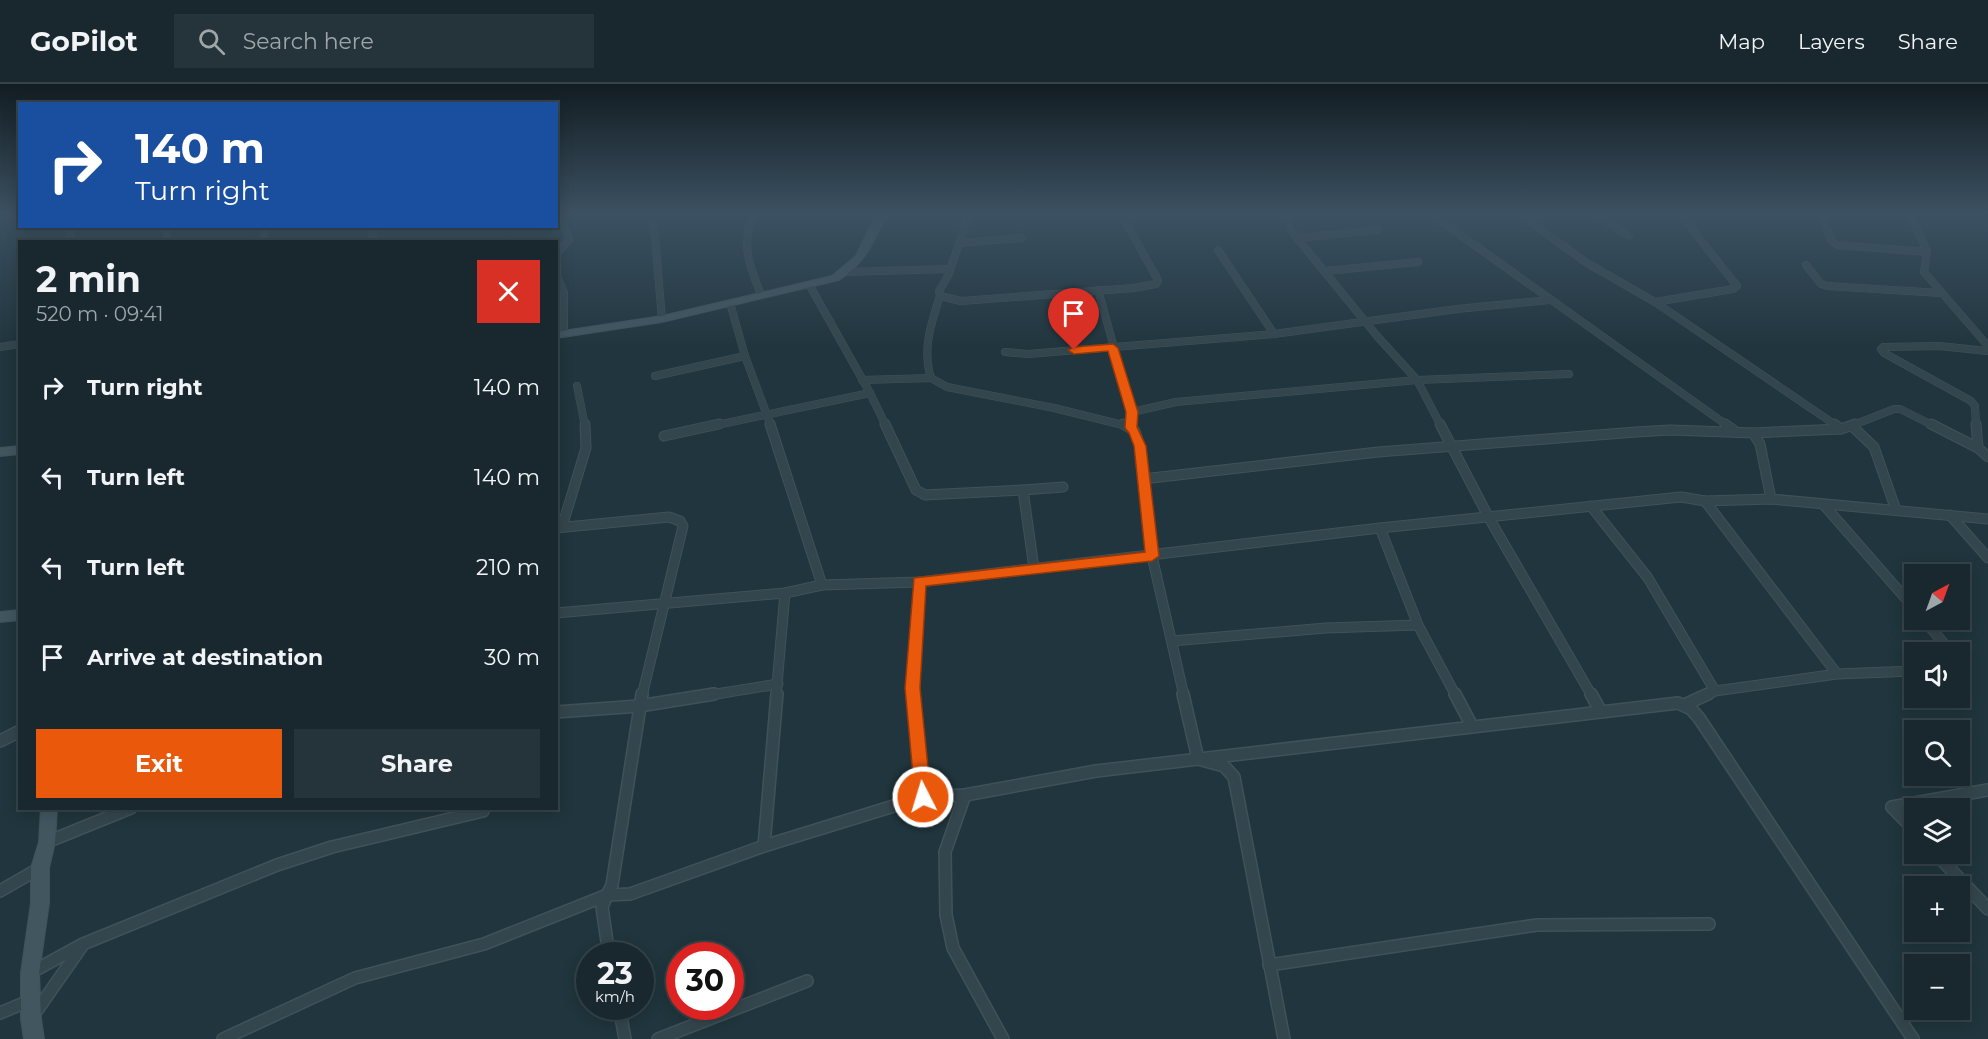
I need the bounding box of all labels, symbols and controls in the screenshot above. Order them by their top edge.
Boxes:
search box [174,14,594,68]
text: GoPilot [30,24,138,58]
icon: search [195,25,228,58]
text: Search here [243,28,374,55]
text: Map [1718,29,1765,54]
text: Layers [1798,29,1865,54]
text: Share [1898,29,1958,54]
text: 140 m [135,122,265,174]
icon: right [36,126,114,204]
text: Turn right [135,174,270,207]
text: 2 min [36,257,141,301]
button: close [477,260,540,323]
pin [1048,288,1099,350]
icon: arrive [1057,297,1090,330]
text: 520 m · 09:41 [36,302,163,326]
icon: right [36,371,69,404]
text: Turn right [87,374,202,401]
text: 140 m [474,374,540,401]
icon: left [36,461,69,494]
text: Turn left [87,464,185,491]
text: 140 m [474,464,540,491]
icon: left [36,551,69,584]
text: Turn left [87,554,185,581]
text: 210 m [476,554,540,581]
north arrow [1904,564,1970,630]
map controls [1904,564,1970,1020]
icon: arrive [36,641,69,674]
button: sound [1904,642,1970,708]
text: Arrive at destination [87,644,323,671]
text: 30 m [484,644,540,671]
button: search [1904,720,1970,786]
button: Exit [36,729,282,798]
button: Share [294,729,540,798]
position arrow [891,765,955,829]
button: layers [1904,798,1970,864]
button: + [1904,876,1970,942]
speed limit sign: 30 [666,942,744,1020]
button: − [1904,954,1970,1020]
text: 23 [597,955,633,992]
text: km/h [595,987,635,1006]

